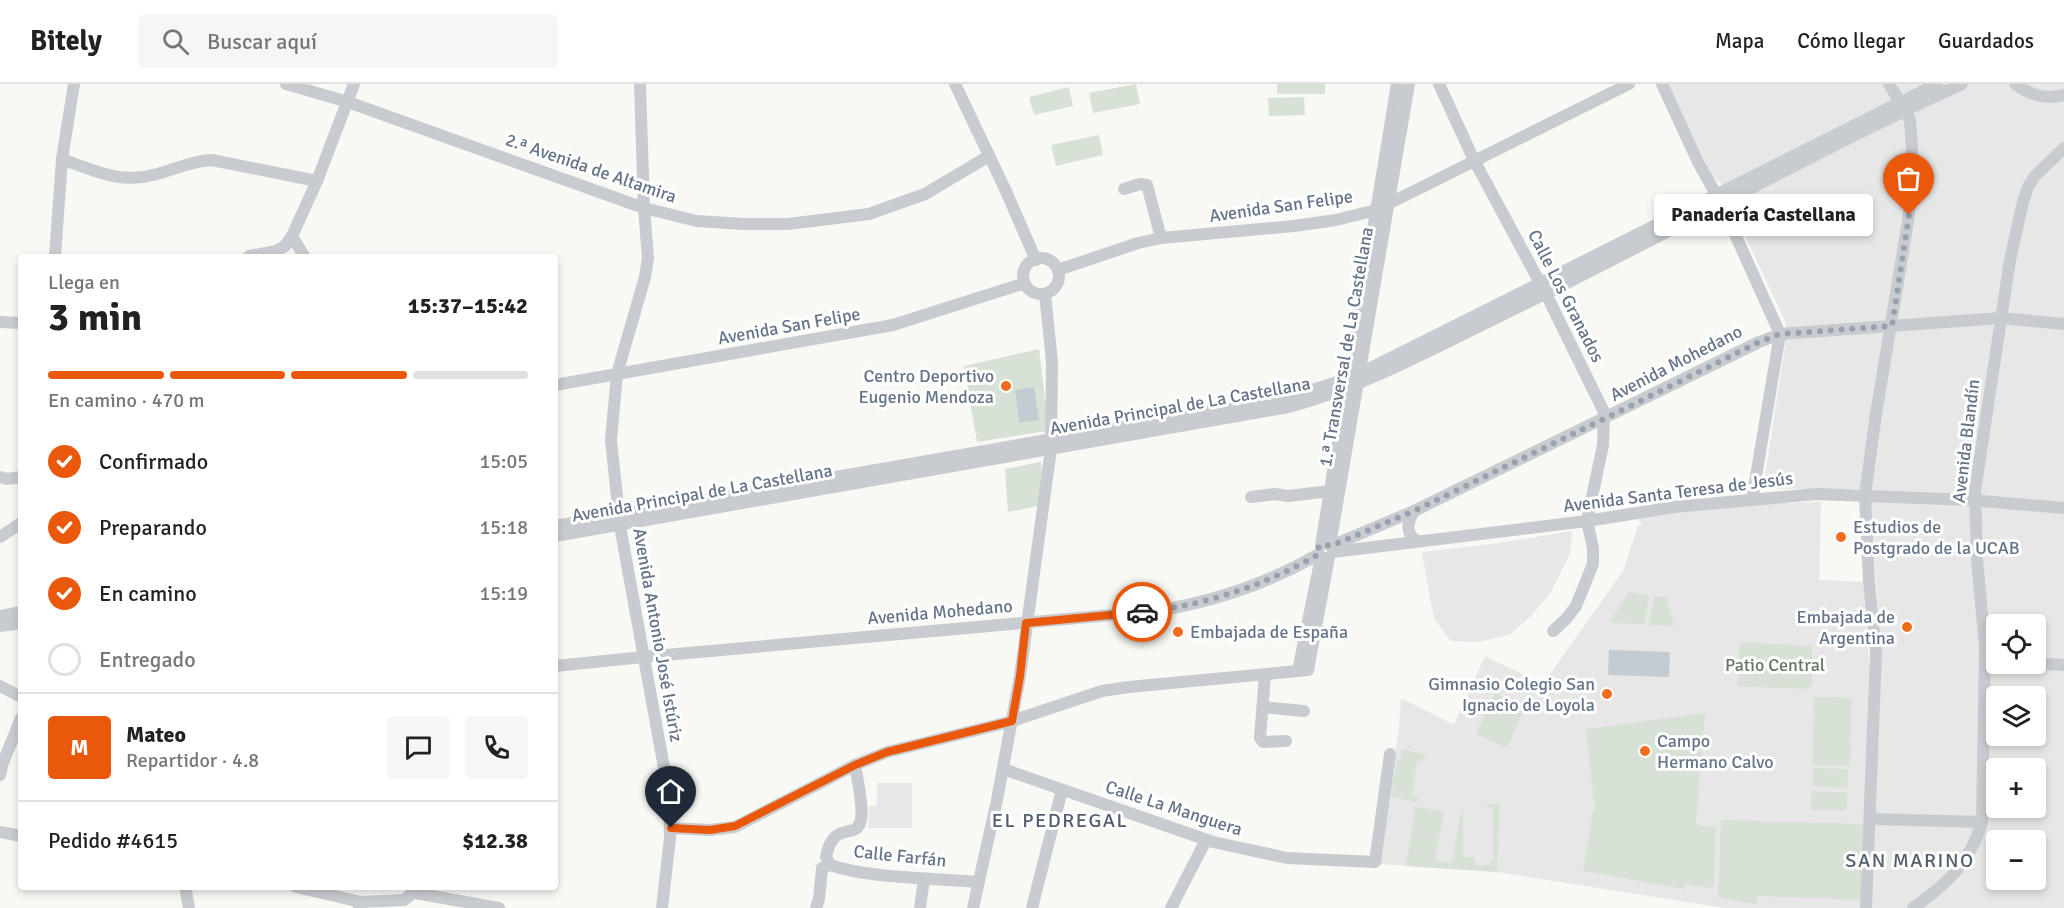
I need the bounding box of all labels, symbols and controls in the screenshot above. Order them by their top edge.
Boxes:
search box [138,14,558,68]
text: Bitely [30,24,102,58]
icon: search [159,25,192,58]
text: Buscar aquí [207,28,317,55]
text: Mapa [1715,28,1764,54]
text: Cómo llegar [1797,28,1905,54]
text: Guardados [1938,28,2034,54]
street label: 2.ª Avenida de Altamira [502,128,680,208]
pin [1883,153,1934,215]
icon: bag [1892,162,1925,195]
street label: Avenida San Felipe [1208,185,1354,227]
callout: Panadería Castellana [1654,194,1873,236]
text: Panadería Castellana [1671,202,1856,227]
street label: 1.ª Transversal de La Castellana [1314,225,1378,469]
street label: Calle Los Granados [1523,226,1609,366]
text: Llega en [48,270,120,295]
text: 15:37–15:42 [408,292,528,319]
text: 3 min [48,293,142,341]
street label: Avenida San Felipe [716,303,862,349]
street label: Avenida Mohedano [1606,320,1746,406]
place label: Centro Deportivo Eugenio Mendoza [859,365,994,408]
street label: Avenida Principal de La Castellana [1048,372,1312,440]
street label: Avenida Blandín [1948,378,1984,504]
marker: Centro Deportivo Eugenio Mendoza [999,379,1013,393]
text: En camino · 470 m [48,388,205,413]
icon: check [48,445,81,478]
text: Confirmado [99,448,208,475]
text: 15:05 [479,449,528,474]
street label: Avenida Principal de La Castellana [570,459,834,527]
street label: Avenida Santa Teresa de Jesús [1562,467,1794,517]
icon: check [48,511,81,544]
text: Preparando [99,514,207,541]
text: 15:18 [479,515,528,540]
place label: Estudios de Postgrado de la UCAB [1853,516,2020,559]
street label: Avenida Antonio José Istúriz [628,526,688,744]
marker: Estudios de Postgrado de la UCAB [1834,530,1848,544]
icon: check [48,577,81,610]
text: En camino [99,580,197,607]
text: 15:19 [479,581,528,606]
courier [1112,582,1172,642]
street label: Avenida Mohedano [867,595,1013,629]
icon: car [1126,596,1159,629]
place label: Embajada de Argentina [1797,606,1895,649]
map controls [1986,614,2046,890]
button: locate [1986,614,2046,674]
marker: Embajada de Argentina [1900,620,1914,634]
place label: Embajada de España [1190,621,1348,643]
marker: Embajada de España [1171,625,1185,639]
text: Entregado [99,646,196,673]
park label: Patio Central [1725,654,1825,676]
place label: Gimnasio Colegio San Ignacio de Loyola [1428,673,1595,716]
button: layers [1986,686,2046,746]
marker: Gimnasio Colegio San Ignacio de Loyola [1600,687,1614,701]
button: chat [387,716,450,779]
button: phone [465,716,528,779]
text: Mateo [126,721,186,748]
place label: Campo Hermano Calvo [1657,730,1774,773]
text: M [70,734,89,761]
marker: Campo Hermano Calvo [1638,744,1652,758]
text: Repartidor · 4.8 [126,748,259,773]
button: + [1986,758,2046,818]
pin [645,766,696,828]
icon: home [654,775,687,808]
street label: Calle La Manguera [1103,775,1245,841]
district label: EL PEDREGAL [992,808,1128,833]
text: Pedido #4615 [48,827,178,854]
text: $12.38 [462,827,528,854]
button: − [1986,830,2046,890]
street label: Calle Farfán [853,840,947,872]
district label: SAN MARINO [1845,848,1975,873]

